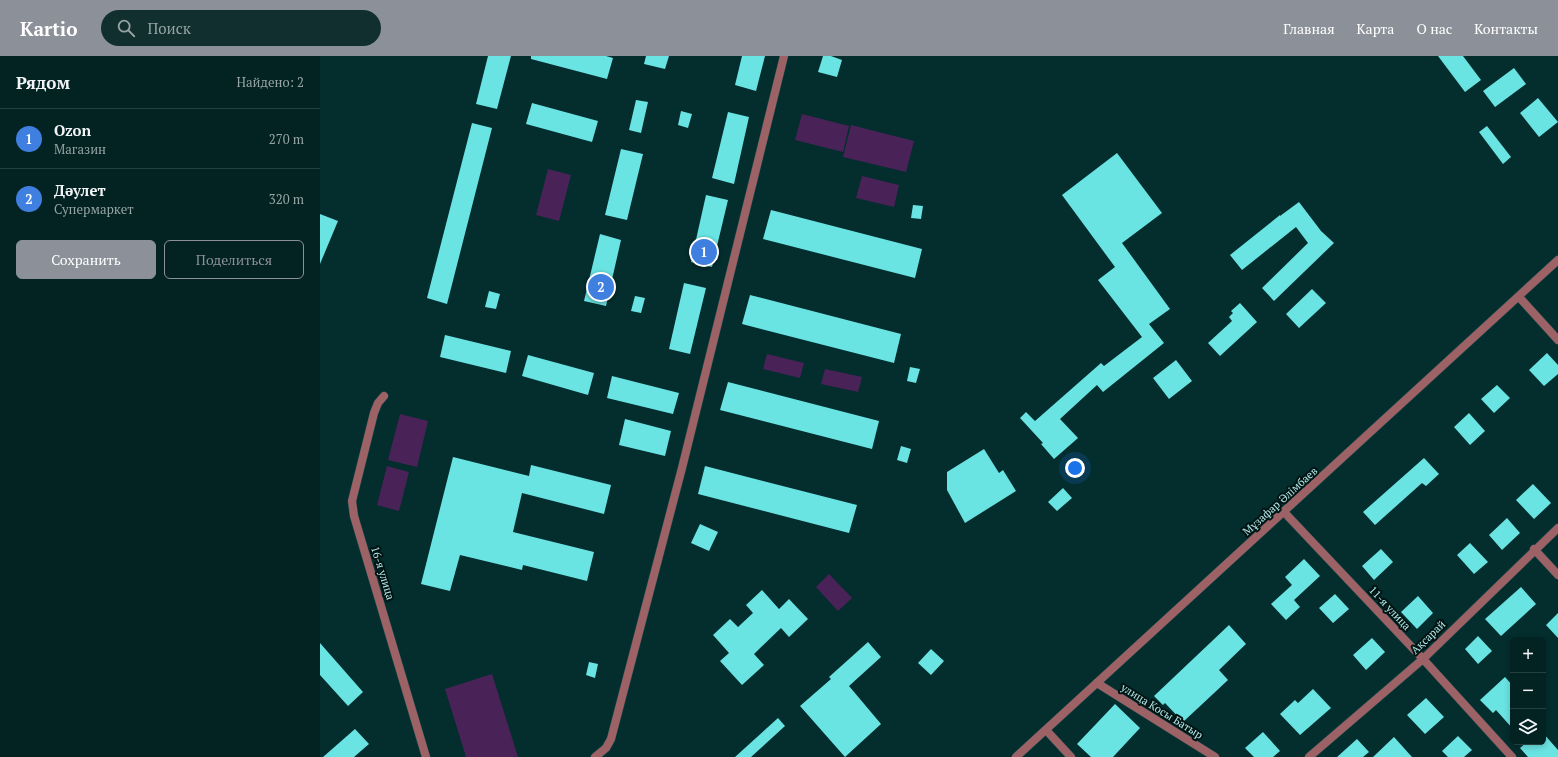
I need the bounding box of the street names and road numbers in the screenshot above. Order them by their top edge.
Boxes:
street label: Мұзафар Әлімбаев [1240,464,1320,538]
street label: 16-я улица [368,545,398,602]
street label: 11-я улица [1366,583,1414,633]
street label: Ақсарай [1408,617,1448,657]
street label: улица Косы Батыр [1118,680,1206,742]

